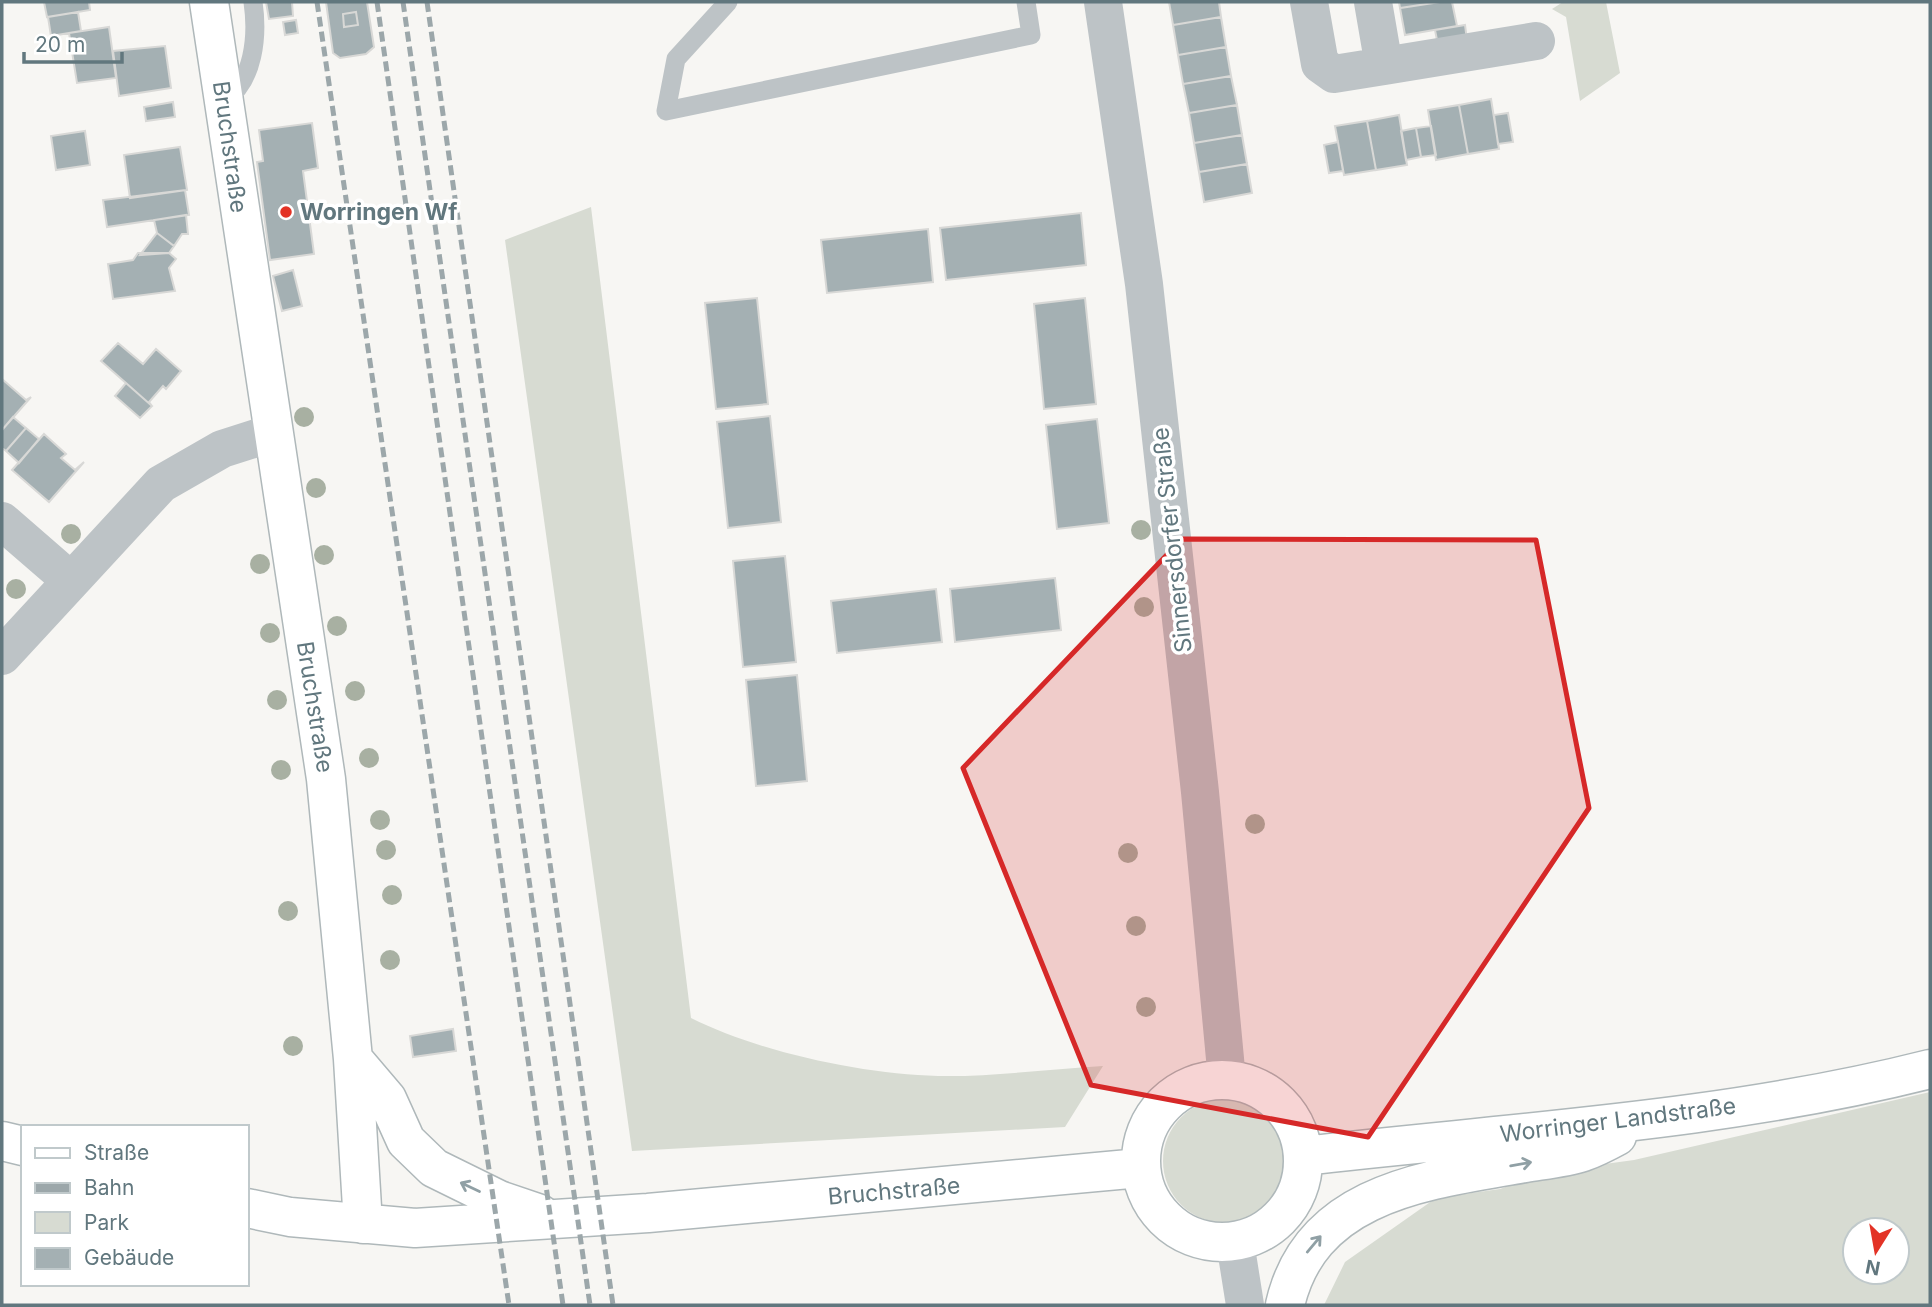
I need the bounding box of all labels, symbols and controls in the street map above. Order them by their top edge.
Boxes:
scale bar [24,21,122,65]
text: 20 m [35,32,85,57]
street label: Bruchstraße [207,79,253,215]
place label: Worringen Wf [300,198,457,226]
marker: Worringen Wf [278,204,294,220]
street label: Sinnersdorfer Straße [1146,426,1198,654]
street label: Bruchstraße [291,639,339,775]
street label: Worringer Landstraße [1498,1092,1738,1148]
legend [21,1125,248,1286]
text: Straße [84,1140,149,1165]
one-way arrow [1509,1157,1532,1170]
street label: Bruchstraße [827,1171,961,1211]
text: Bahn [84,1175,134,1200]
one-way arrow [460,1179,481,1193]
text: Park [84,1210,129,1235]
north arrow [1841,1216,1911,1286]
one-way arrow [1306,1236,1322,1254]
text: Gebäude [84,1245,174,1270]
text: N [1864,1255,1882,1280]

